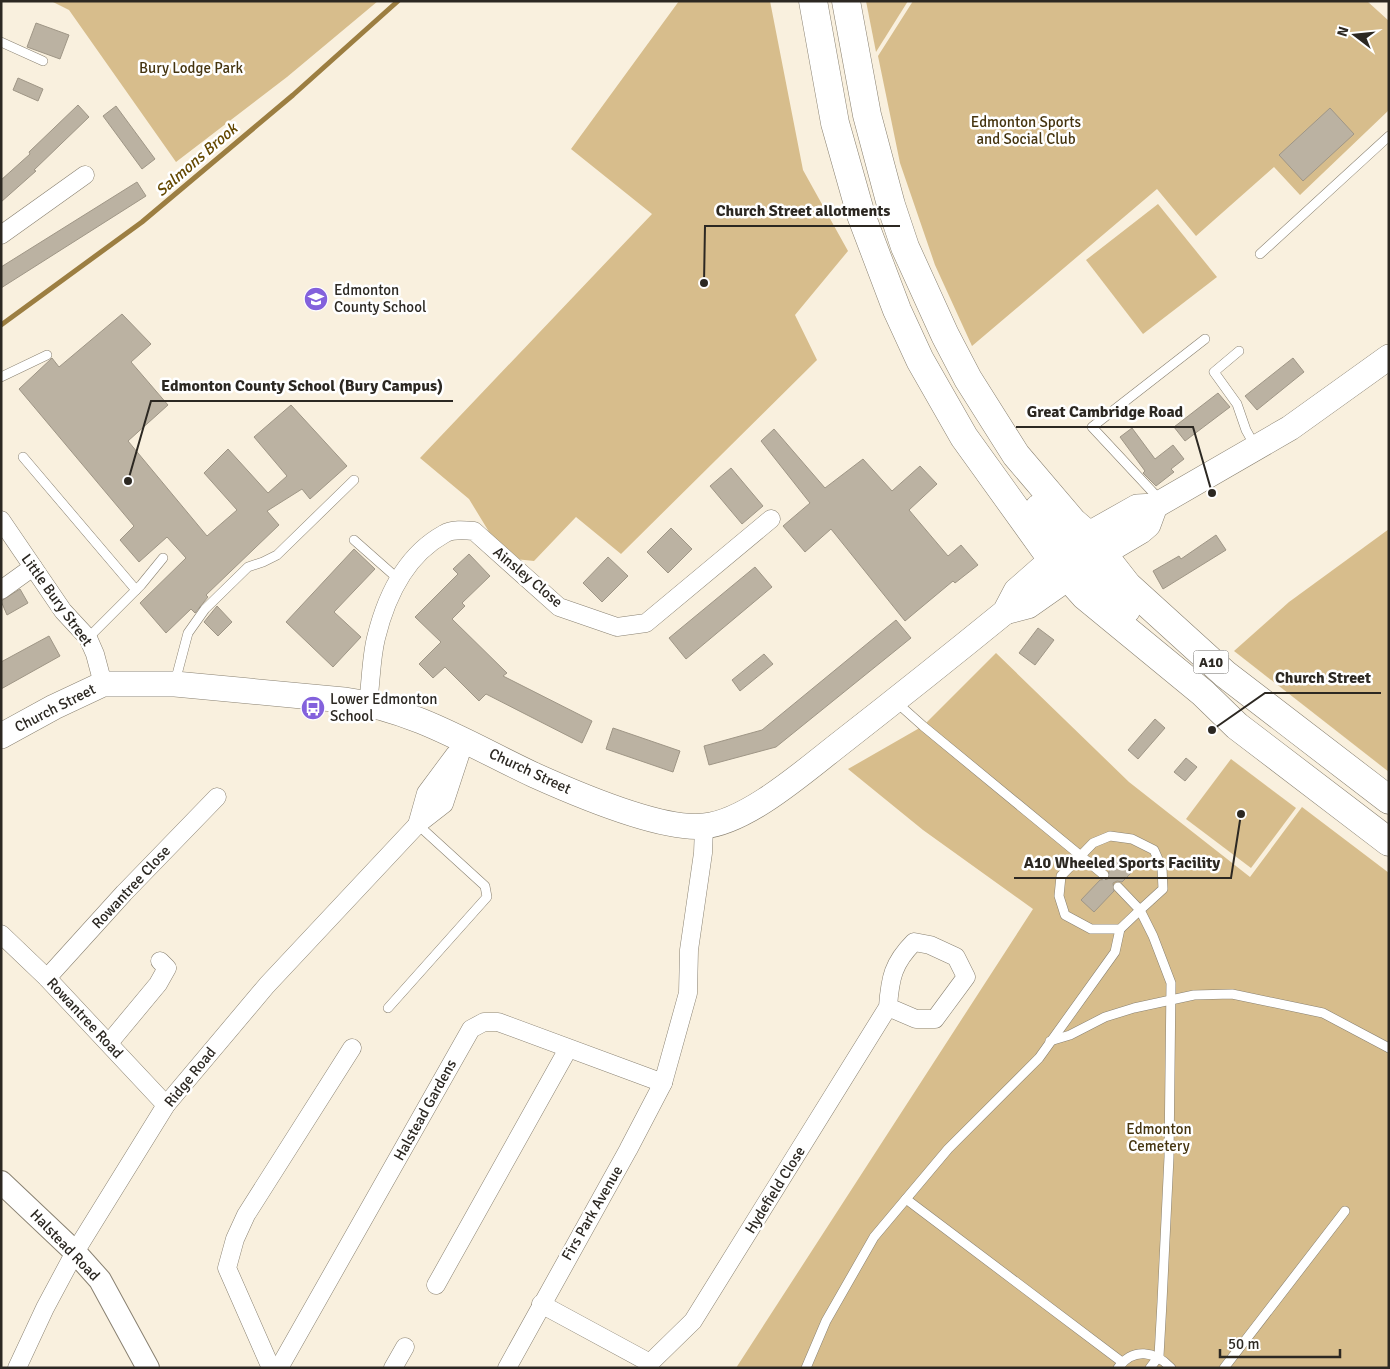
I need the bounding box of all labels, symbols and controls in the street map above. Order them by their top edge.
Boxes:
north arrow [1330,10,1380,60]
text: N [1333,25,1352,39]
park label: Bury Lodge Park [139,59,244,77]
park label: Edmonton Sports and Social Club [971,113,1082,148]
water label: Salmons Brook [152,118,243,201]
callout: Church Street allotments [705,195,900,226]
text: Church Street allotments [716,201,890,221]
place label: Edmonton County School [334,281,426,316]
school or university icon: Edmonton County School [303,286,329,312]
callout: Edmonton County School (Bury Campus) [151,370,453,401]
text: Edmonton County School (Bury Campus) [161,376,443,396]
callout: Great Cambridge Road [1016,396,1193,427]
text: Great Cambridge Road [1027,402,1184,422]
street label: Ainsley Close [490,543,566,611]
street label: Little Bury Street [17,550,97,650]
road number: A10 [1194,650,1228,674]
callout: Church Street [1265,662,1381,693]
text: Church Street [1275,668,1371,688]
street label: Church Street [12,680,98,736]
place label: Lower Edmonton School [330,690,437,725]
bus stop icon: Lower Edmonton School [300,695,326,721]
street label: Church Street [486,744,574,798]
street label: Rowantree Close [88,842,174,932]
callout: A10 Wheeled Sports Facility [1014,847,1231,878]
text: A10 Wheeled Sports Facility [1024,853,1220,873]
street label: Rowantree Road [43,974,127,1062]
street label: Ridge Road [160,1043,220,1111]
street label: Halstead Gardens [390,1056,460,1164]
park label: Edmonton Cemetery [1126,1120,1192,1155]
street label: Hydefield Close [741,1143,809,1237]
street label: Firs Park Avenue [558,1162,626,1264]
street label: Halstead Road [26,1206,104,1284]
scale bar [1220,1326,1340,1358]
text: 50 m [1228,1335,1259,1353]

